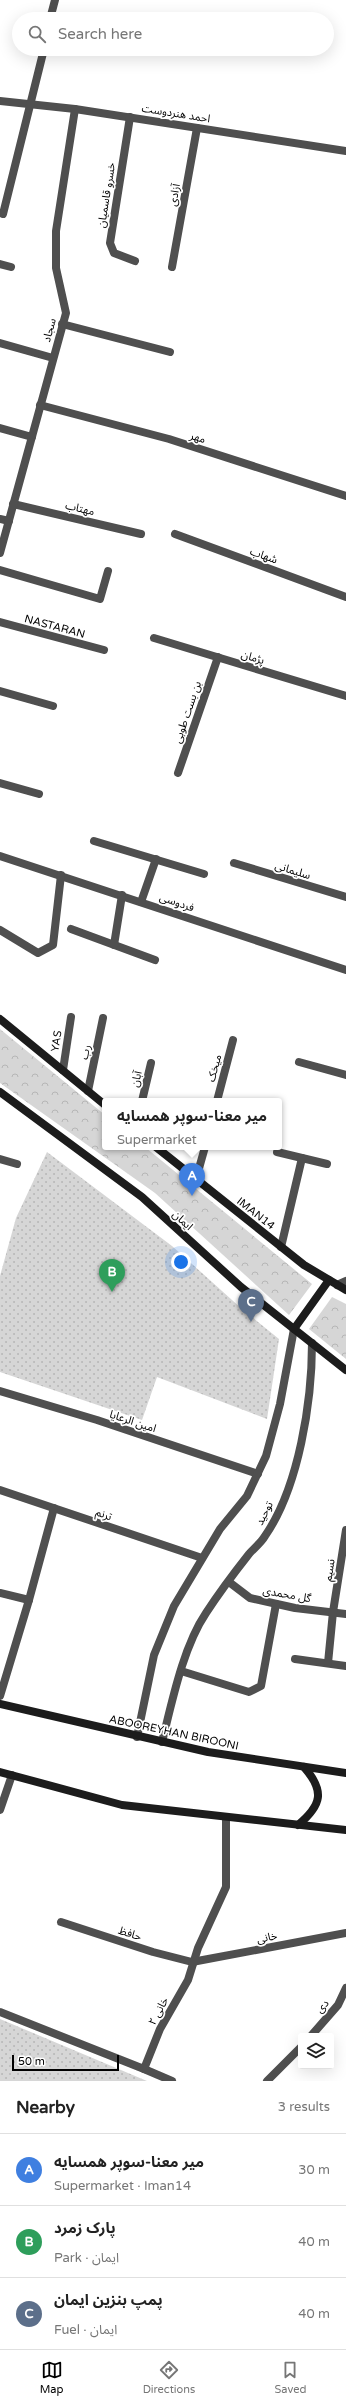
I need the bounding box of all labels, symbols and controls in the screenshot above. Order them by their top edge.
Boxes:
search box [12,12,334,56]
icon: search [26,23,48,45]
text: Search here [58,25,142,43]
street label: احمد هنردوست [141,102,211,125]
street label: خسرو قاسمیان [95,161,118,229]
street label: آزادی [166,182,183,207]
street label: سجاد [40,316,59,343]
street label: مهر [187,429,208,446]
street label: مهتاب [64,499,96,518]
street label: شهاب [248,545,280,567]
street label: NASTARAN [23,612,87,641]
street label: پژمان [239,648,266,668]
street label: بن بست طوبی [171,679,204,745]
street label: سلیمانی [273,859,313,882]
street label: فردوسی [158,890,196,914]
street label: YAS [48,1029,65,1053]
street label: رب [78,1043,94,1061]
street label: میخک [205,1053,224,1083]
street label: آبان [128,1069,145,1089]
popup [102,1098,282,1150]
text: میر معنا-سوپر همسایه [117,1107,267,1125]
text: Supermarket [117,1132,197,1148]
pin: A [179,1163,205,1196]
street label: IMAN14 [234,1195,277,1232]
street label: ایمان [170,1208,196,1233]
your location [171,1252,191,1272]
pin: B [99,1259,125,1292]
pin: C [238,1289,264,1322]
street label: امین الرعایا [108,1408,158,1435]
street label: توحید [253,1499,276,1527]
street label: ترنم [93,1506,114,1525]
street label: نسیم [321,1558,340,1583]
street label: گل محمدی [262,1584,313,1605]
street label: ABOOREYHAN BIROONI [108,1712,240,1753]
street label: حافظ [117,1924,144,1943]
street label: خانی [256,1929,279,1946]
street label: خانی ۲ [146,1995,171,2027]
street label: دی [313,1997,332,2016]
map controls [298,2033,334,2069]
button: layers [298,2033,334,2069]
scale bar [12,2053,119,2072]
text: 50 m [18,2055,45,2068]
text: Nearby [16,2097,75,2118]
text: 3 results [278,2099,330,2115]
text: میر معنا-سوپر همسایه [54,2153,204,2171]
text: A [24,2162,34,2178]
text: 30 m [298,2162,330,2178]
text: Supermarket · Iman14 [54,2178,191,2194]
text: پارک زمرد [54,2219,116,2237]
text: B [24,2234,34,2250]
text: 40 m [298,2234,330,2250]
text: Park · ایمان [54,2250,119,2266]
text: پمپ بنزین ایمان [54,2291,163,2309]
text: C [24,2306,34,2322]
text: 40 m [298,2306,330,2322]
text: Fuel · ایمان [54,2322,117,2338]
tab: Map [40,2359,63,2396]
tab: Directions [143,2359,195,2396]
tab: Saved [275,2359,306,2396]

